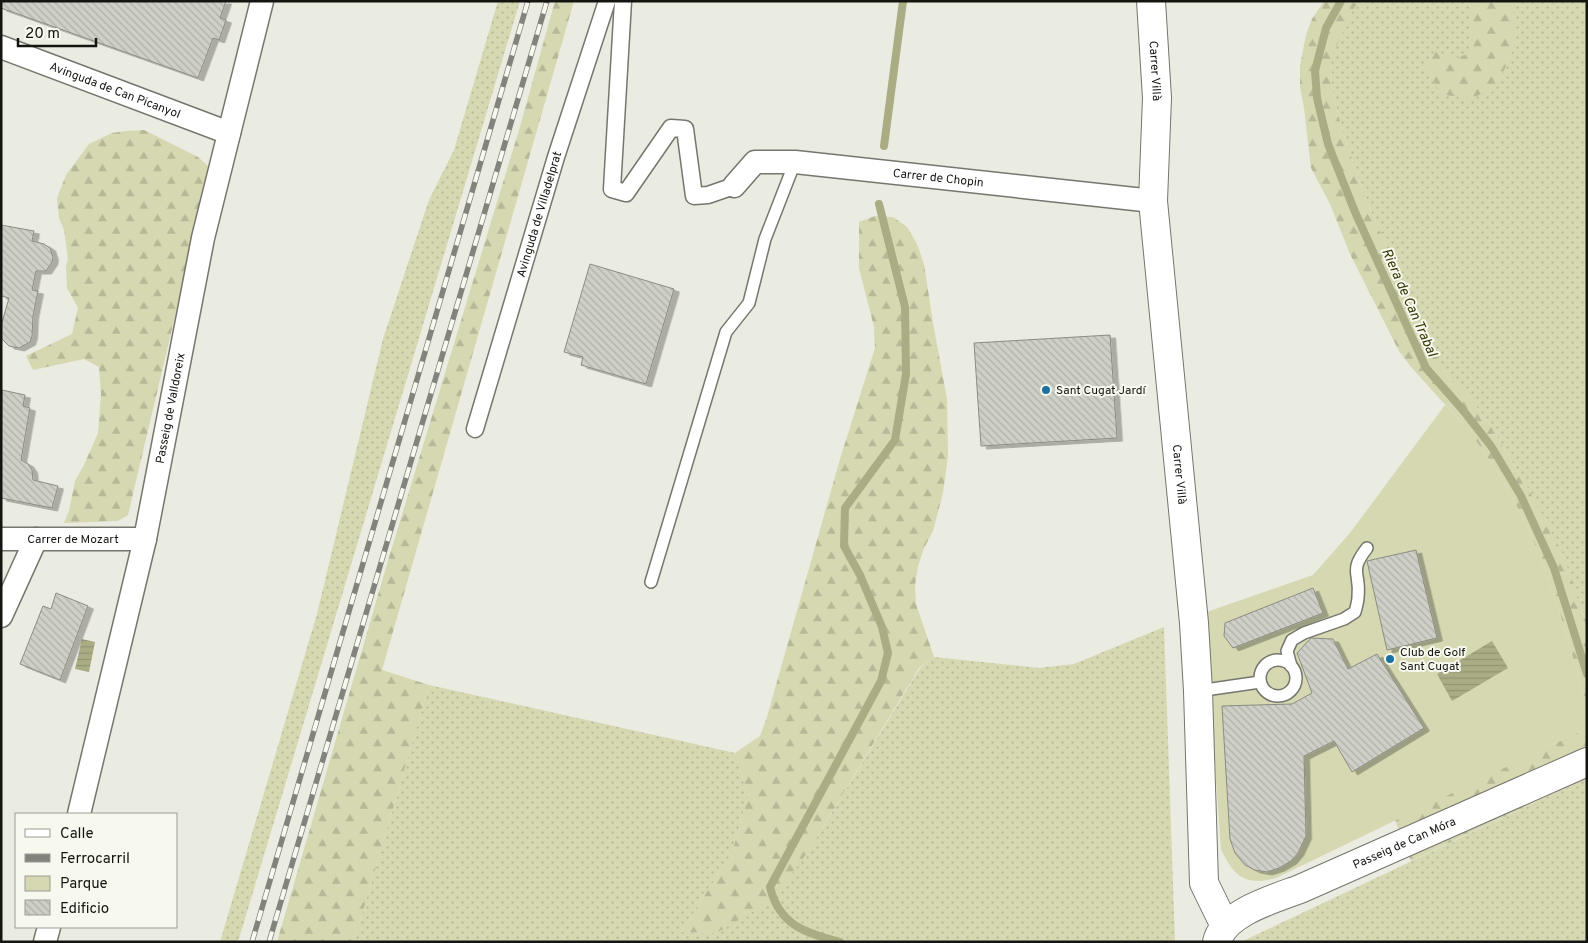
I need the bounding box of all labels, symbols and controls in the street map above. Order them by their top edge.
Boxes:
scale bar [18,15,95,47]
text: 20 m [25,25,60,44]
street label: Carrer Villà [1144,40,1164,102]
street label: Avinguda de Can Picanyol [47,59,183,123]
street label: Avinguda de Villadelprat [514,150,566,279]
street label: Carrer de Chopin [892,166,984,191]
water label: Riera de Can Trabal [1377,246,1441,361]
street label: Passeig de Valldoreix [153,352,190,465]
place label: Sant Cugat Jardí [1056,383,1147,399]
marker: Sant Cugat Jardí [1040,384,1052,396]
street label: Carrer Villà [1168,444,1189,505]
street label: Carrer de Mozart [27,532,119,548]
place label: Club de Golf Sant Cugat [1400,645,1465,675]
marker: Club de Golf Sant Cugat [1384,653,1396,665]
legend [15,813,178,928]
street label: Passeig de Can Móra [1351,814,1459,874]
text: Calle [60,825,94,844]
text: Ferrocarril [60,850,130,869]
text: Parque [60,875,108,894]
text: Edificio [60,900,109,919]

